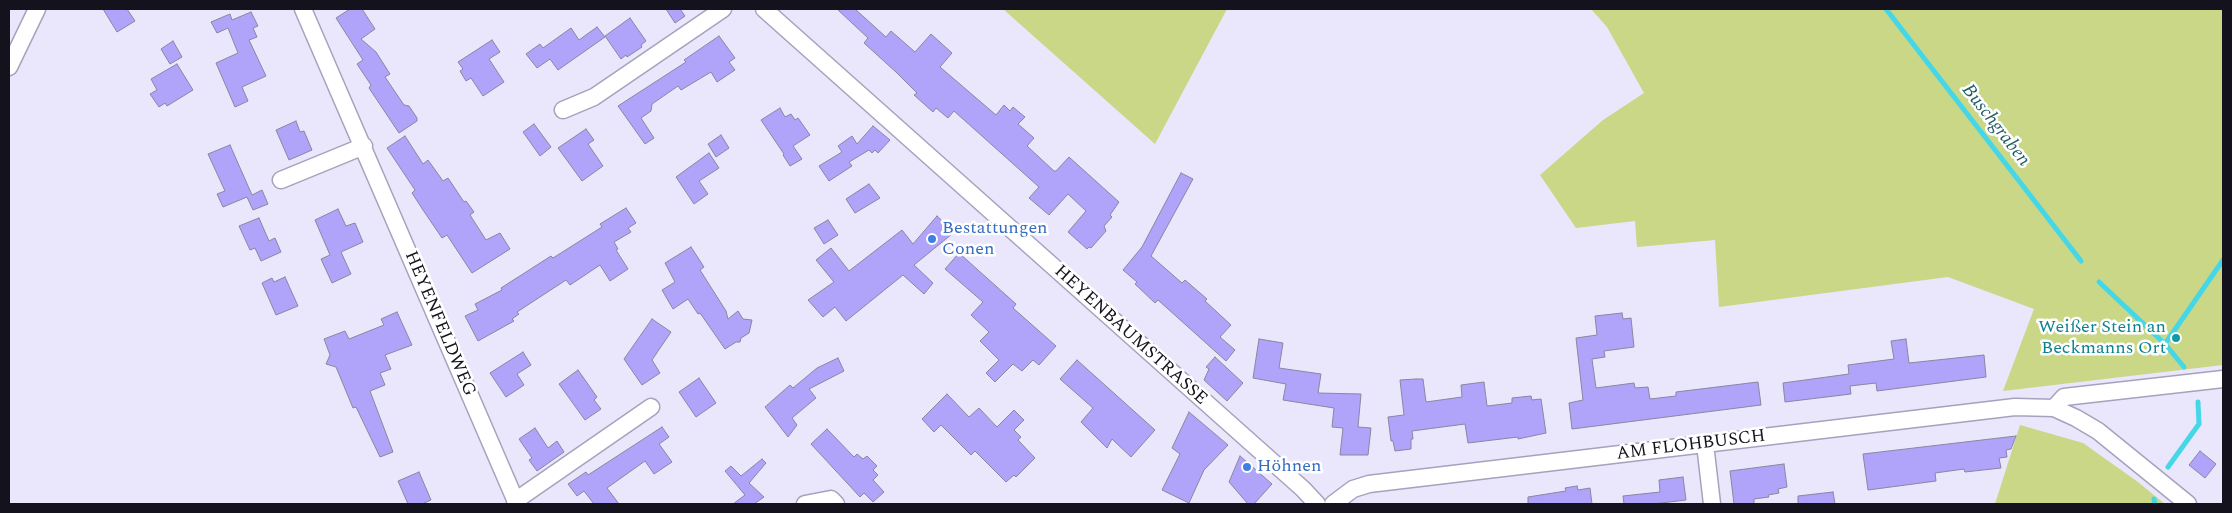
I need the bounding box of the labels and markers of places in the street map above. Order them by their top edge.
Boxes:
place label: Bestattungen Conen [942,218,1048,260]
marker: Bestattungen Conen [926,233,938,245]
place label: Weißer Stein an Beckmanns Ort [2038,317,2166,359]
marker: Weißer Stein an Beckmanns Ort [2170,332,2182,344]
place label: Höhnen [1257,456,1321,478]
marker: Höhnen [1241,461,1253,473]

